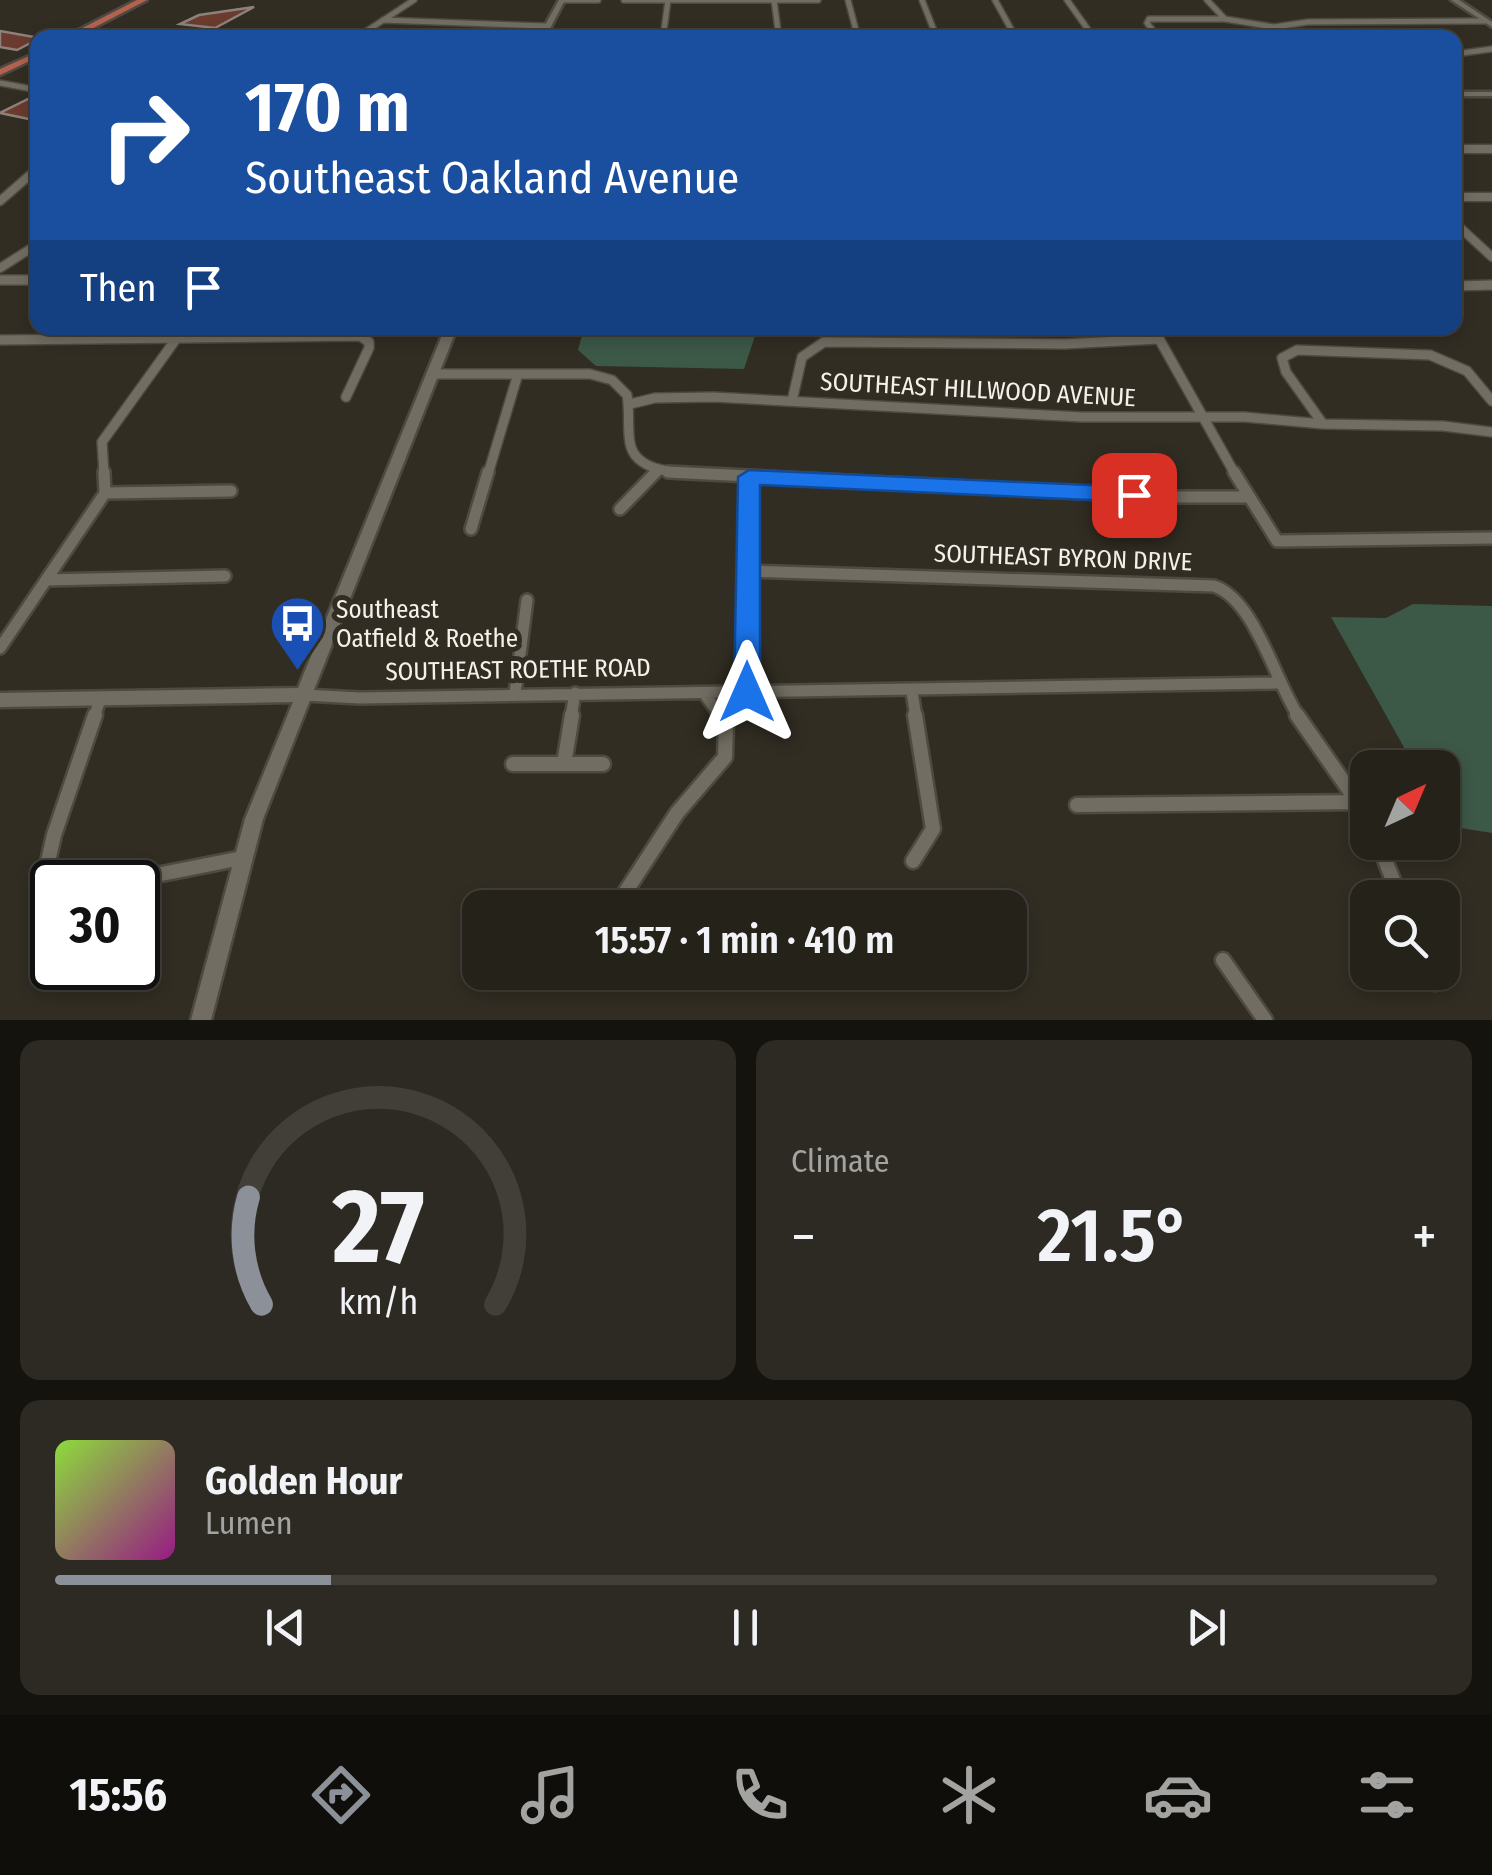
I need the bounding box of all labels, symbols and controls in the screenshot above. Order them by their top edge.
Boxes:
text: 170 m [245,66,410,150]
icon: right [80,70,210,200]
text: Southeast Oakland Avenue [245,151,739,205]
icon: arrive [176,260,231,315]
text: Then [80,265,156,311]
street label: SOUTHEAST HILLWOOD AVENUE [819,367,1137,413]
pin [1092,453,1177,538]
icon: arrive [1107,468,1162,523]
street label: SOUTHEAST BYRON DRIVE [933,538,1193,578]
bus stop icon: Southeast Oatfield & Roethe [267,594,327,673]
place label: Southeast Oatfield & Roethe [336,595,518,654]
position arrow [695,640,799,744]
street label: SOUTHEAST ROETHE ROAD [385,653,651,687]
north arrow [1350,750,1460,860]
map controls [1350,750,1460,990]
speed limit sign: 30 [30,860,160,990]
button: search [1350,880,1460,990]
text: 15:57 · 1 min · 410 m [595,917,894,963]
text: Climate [791,1142,890,1180]
text: 27 [331,1165,424,1290]
text: 21.5° [1038,1191,1190,1281]
text: − [791,1204,816,1270]
text: + [1412,1204,1437,1270]
text: km/h [338,1281,418,1323]
text: Golden Hour [205,1458,403,1504]
text: Lumen [205,1504,293,1542]
icon: previous [258,1600,313,1655]
icon: pause [718,1600,773,1655]
icon: next [1179,1600,1234,1655]
icon: directions [306,1760,376,1830]
icon: music [515,1760,585,1830]
icon: phone [725,1760,795,1830]
icon: climate [934,1760,1004,1830]
icon: car [1143,1760,1213,1830]
icon: filters [1352,1760,1422,1830]
text: 15:56 [70,1768,167,1822]

